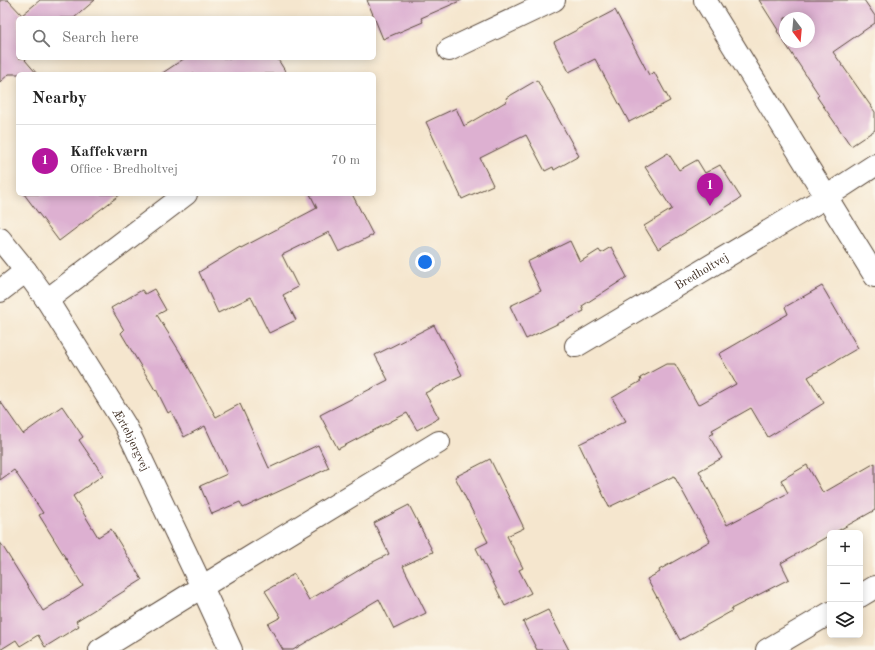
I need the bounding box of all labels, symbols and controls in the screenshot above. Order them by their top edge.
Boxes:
north arrow [779,12,815,48]
search box [16,16,376,60]
icon: search [30,27,52,49]
text: Search here [62,31,139,46]
text: Nearby [32,90,87,107]
text: Kaffekværn [70,145,148,160]
text: 1 [41,154,49,167]
text: 70 m [331,154,360,167]
text: Office · Bredholtvej [70,163,178,176]
pin: 1 [697,173,723,206]
your location [415,252,435,272]
street label: Bredholtvej [673,252,731,293]
street label: Ærtebjergvej [109,406,151,473]
map controls [827,530,863,638]
button: + [827,530,863,566]
button: − [827,566,863,602]
button: layers [827,602,863,638]

